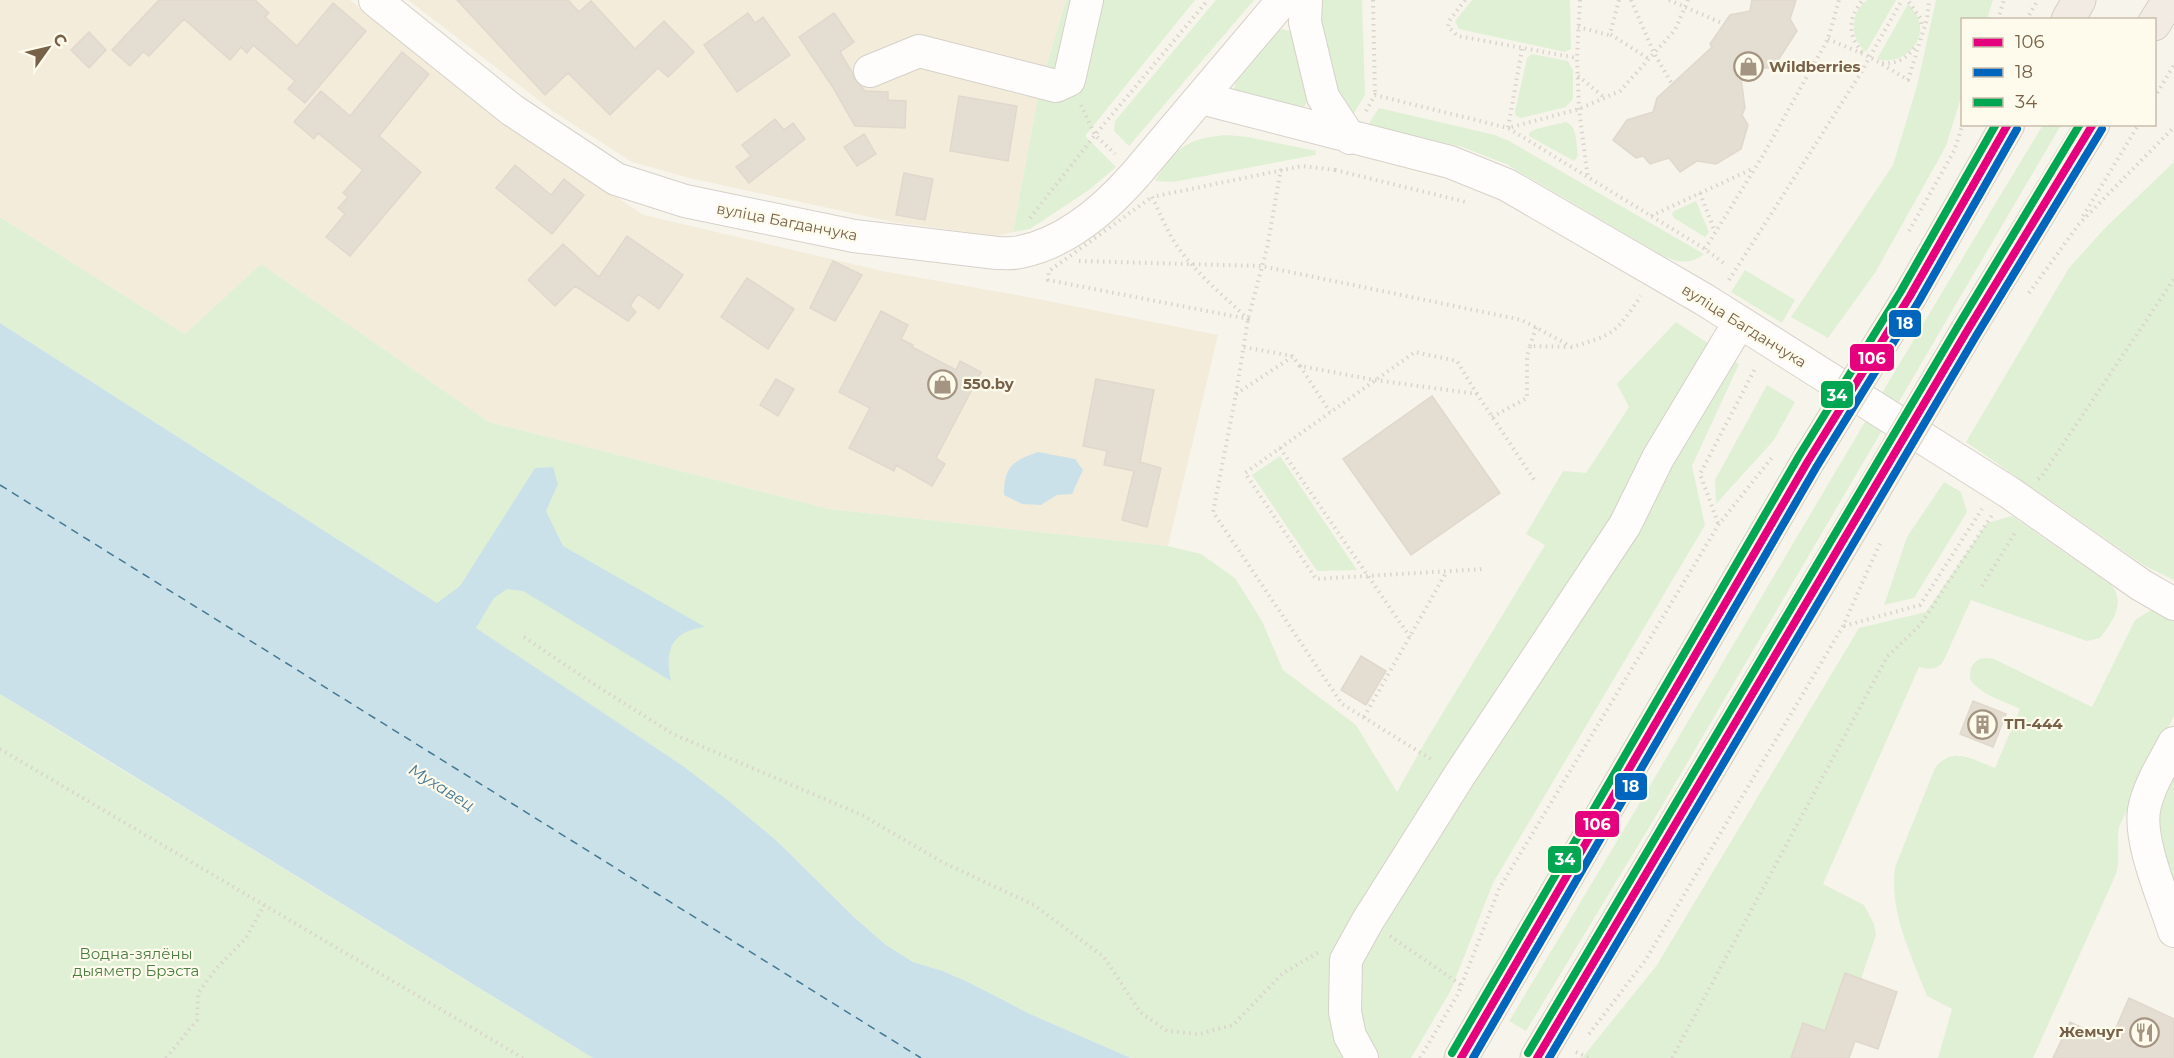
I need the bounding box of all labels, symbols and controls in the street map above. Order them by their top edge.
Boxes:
north arrow [18,18,78,78]
legend [1961,18,2156,126]
text: С [49,30,71,50]
text: 106 [2015,31,2044,53]
shop icon: Wildberries [1732,51,1764,83]
place label: Wildberries [1769,57,1860,76]
text: 18 [2015,61,2033,83]
text: 34 [2015,91,2037,113]
street label: вуліца Багданчука [715,199,859,245]
street label: вуліца Багданчука [1678,280,1810,372]
line badge: 18 [1888,309,1922,338]
text: 18 [1897,314,1913,333]
line badge: 106 [1849,343,1895,372]
text: 106 [1858,349,1886,368]
shop icon: 550.by [926,368,958,400]
place label: 550.by [963,374,1015,393]
line badge: 34 [1820,380,1854,409]
text: 34 [1826,386,1847,405]
building icon: ТП-444 [1967,708,1999,740]
place label: ТП-444 [2004,714,2063,733]
water label: Мухавец [405,760,478,815]
line badge: 18 [1614,772,1648,801]
text: 18 [1623,777,1639,796]
line badge: 106 [1574,810,1620,838]
text: 106 [1583,815,1611,834]
line badge: 34 [1547,845,1582,874]
text: 34 [1554,850,1575,869]
park label: Водна-зялёны дыяметр Брэста [73,944,199,980]
restaurant icon: Жемчуг [2128,1016,2160,1048]
place label: Жемчуг [2059,1022,2123,1041]

